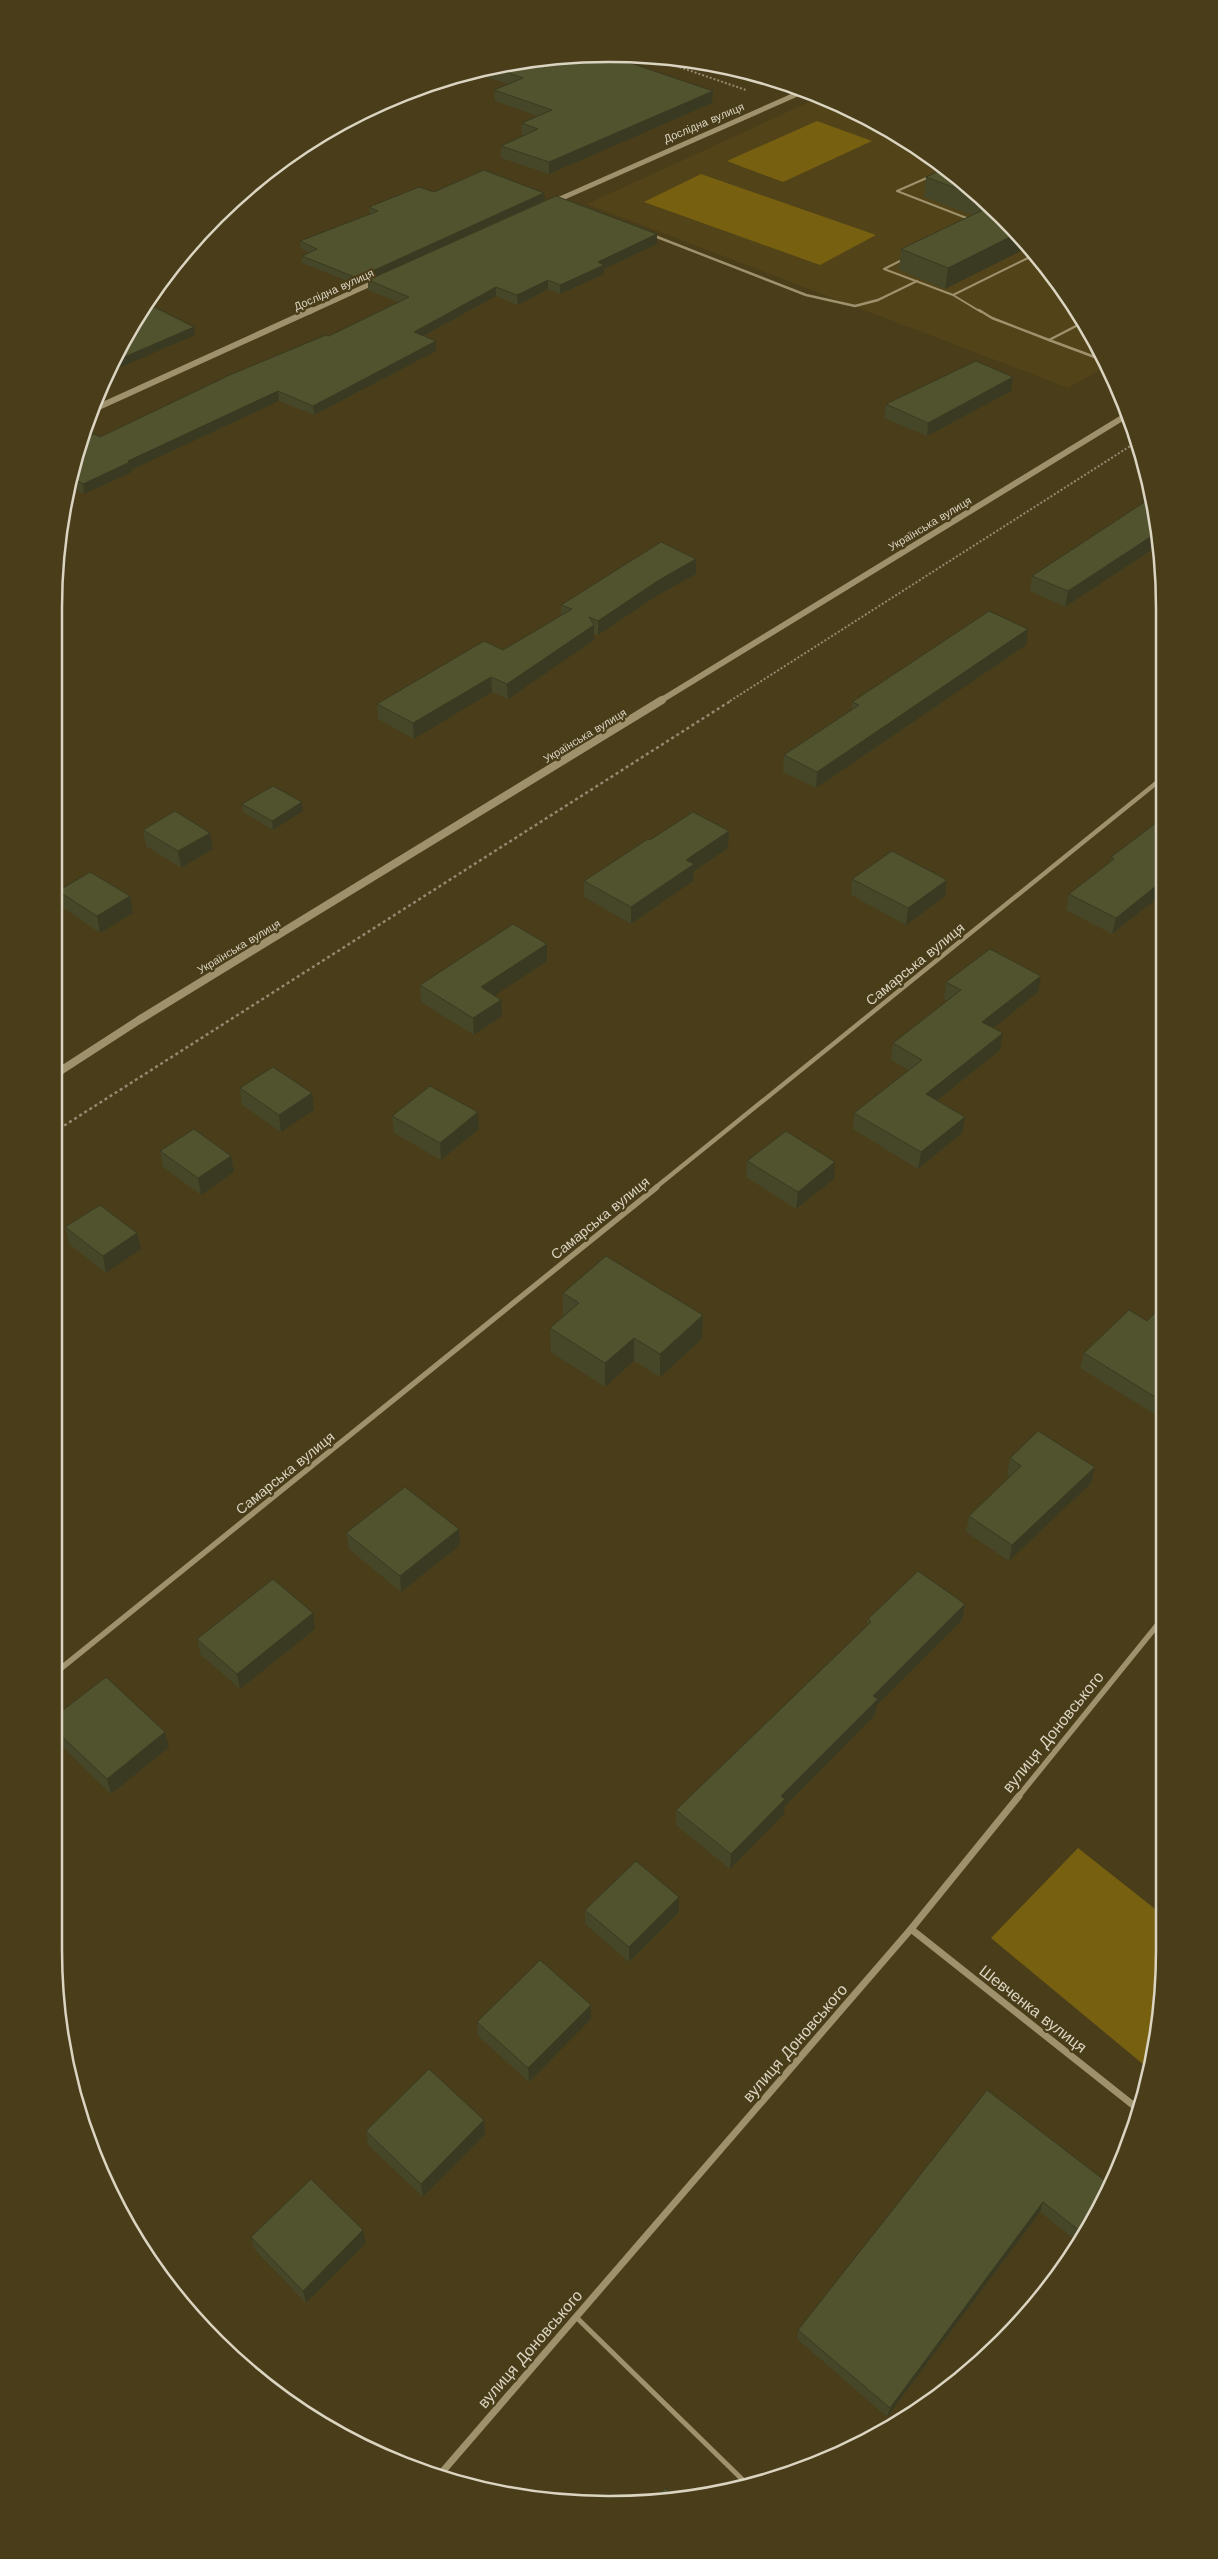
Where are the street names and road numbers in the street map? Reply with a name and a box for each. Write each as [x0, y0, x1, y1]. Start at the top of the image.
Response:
street label: Дослідна вулиця [662, 100, 746, 146]
street label: Дослідна вулиця [292, 267, 376, 313]
street label: Українська вулиця [886, 494, 974, 554]
street label: Українська вулиця [541, 706, 629, 766]
street label: Українська вулиця [195, 917, 283, 977]
street label: Самарська вулиця [863, 919, 967, 1009]
street label: Самарська вулиця [548, 1173, 652, 1263]
street label: Самарська вулиця [233, 1428, 337, 1518]
street label: вулиця Доновського [998, 1668, 1108, 1796]
street label: Шевченка вулиця [976, 1961, 1090, 2057]
street label: вулиця Доновського [739, 1980, 851, 2106]
street label: вулиця Доновського [474, 2286, 586, 2412]

